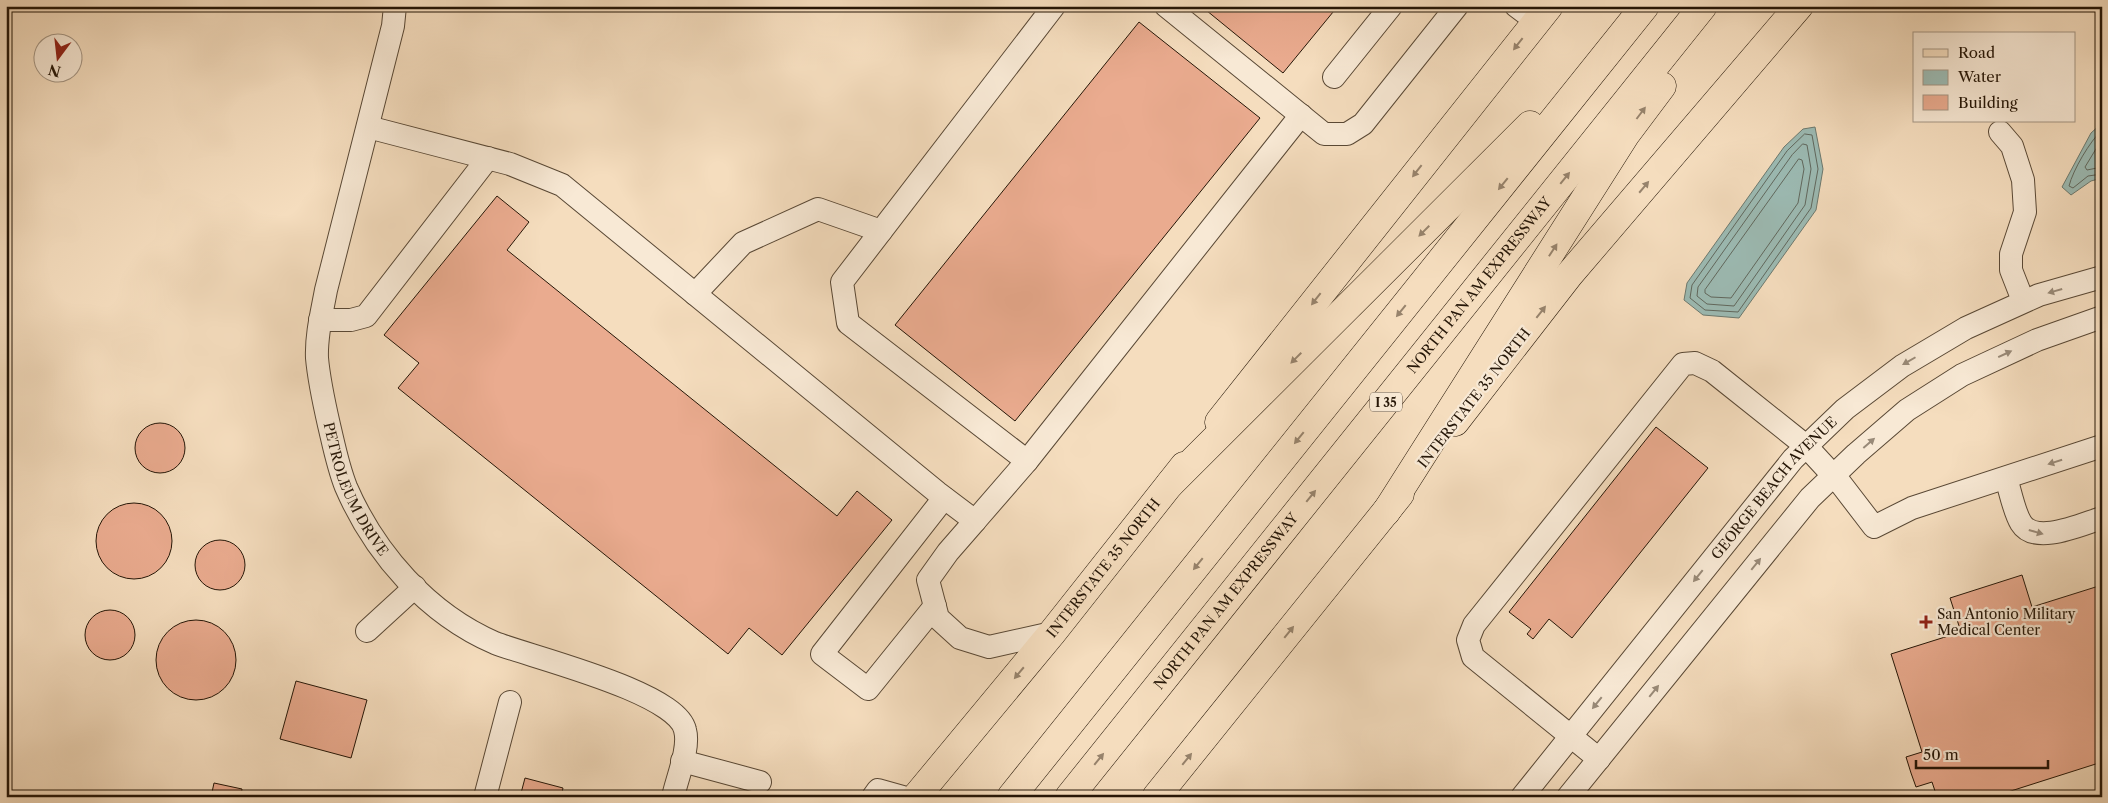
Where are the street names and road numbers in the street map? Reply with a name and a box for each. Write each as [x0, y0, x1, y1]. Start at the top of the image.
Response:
street label: NORTH PAN AM EXPRESSWAY [1403, 192, 1556, 377]
street label: INTERSTATE 35 NORTH [1414, 324, 1534, 472]
road number: I 35 [1370, 392, 1402, 412]
street label: GEORGE BEACH AVENUE [1707, 413, 1841, 563]
street label: PETROLEUM DRIVE [320, 420, 392, 559]
street label: INTERSTATE 35 NORTH [1043, 495, 1164, 641]
street label: NORTH PAN AM EXPRESSWAY [1150, 508, 1303, 693]

